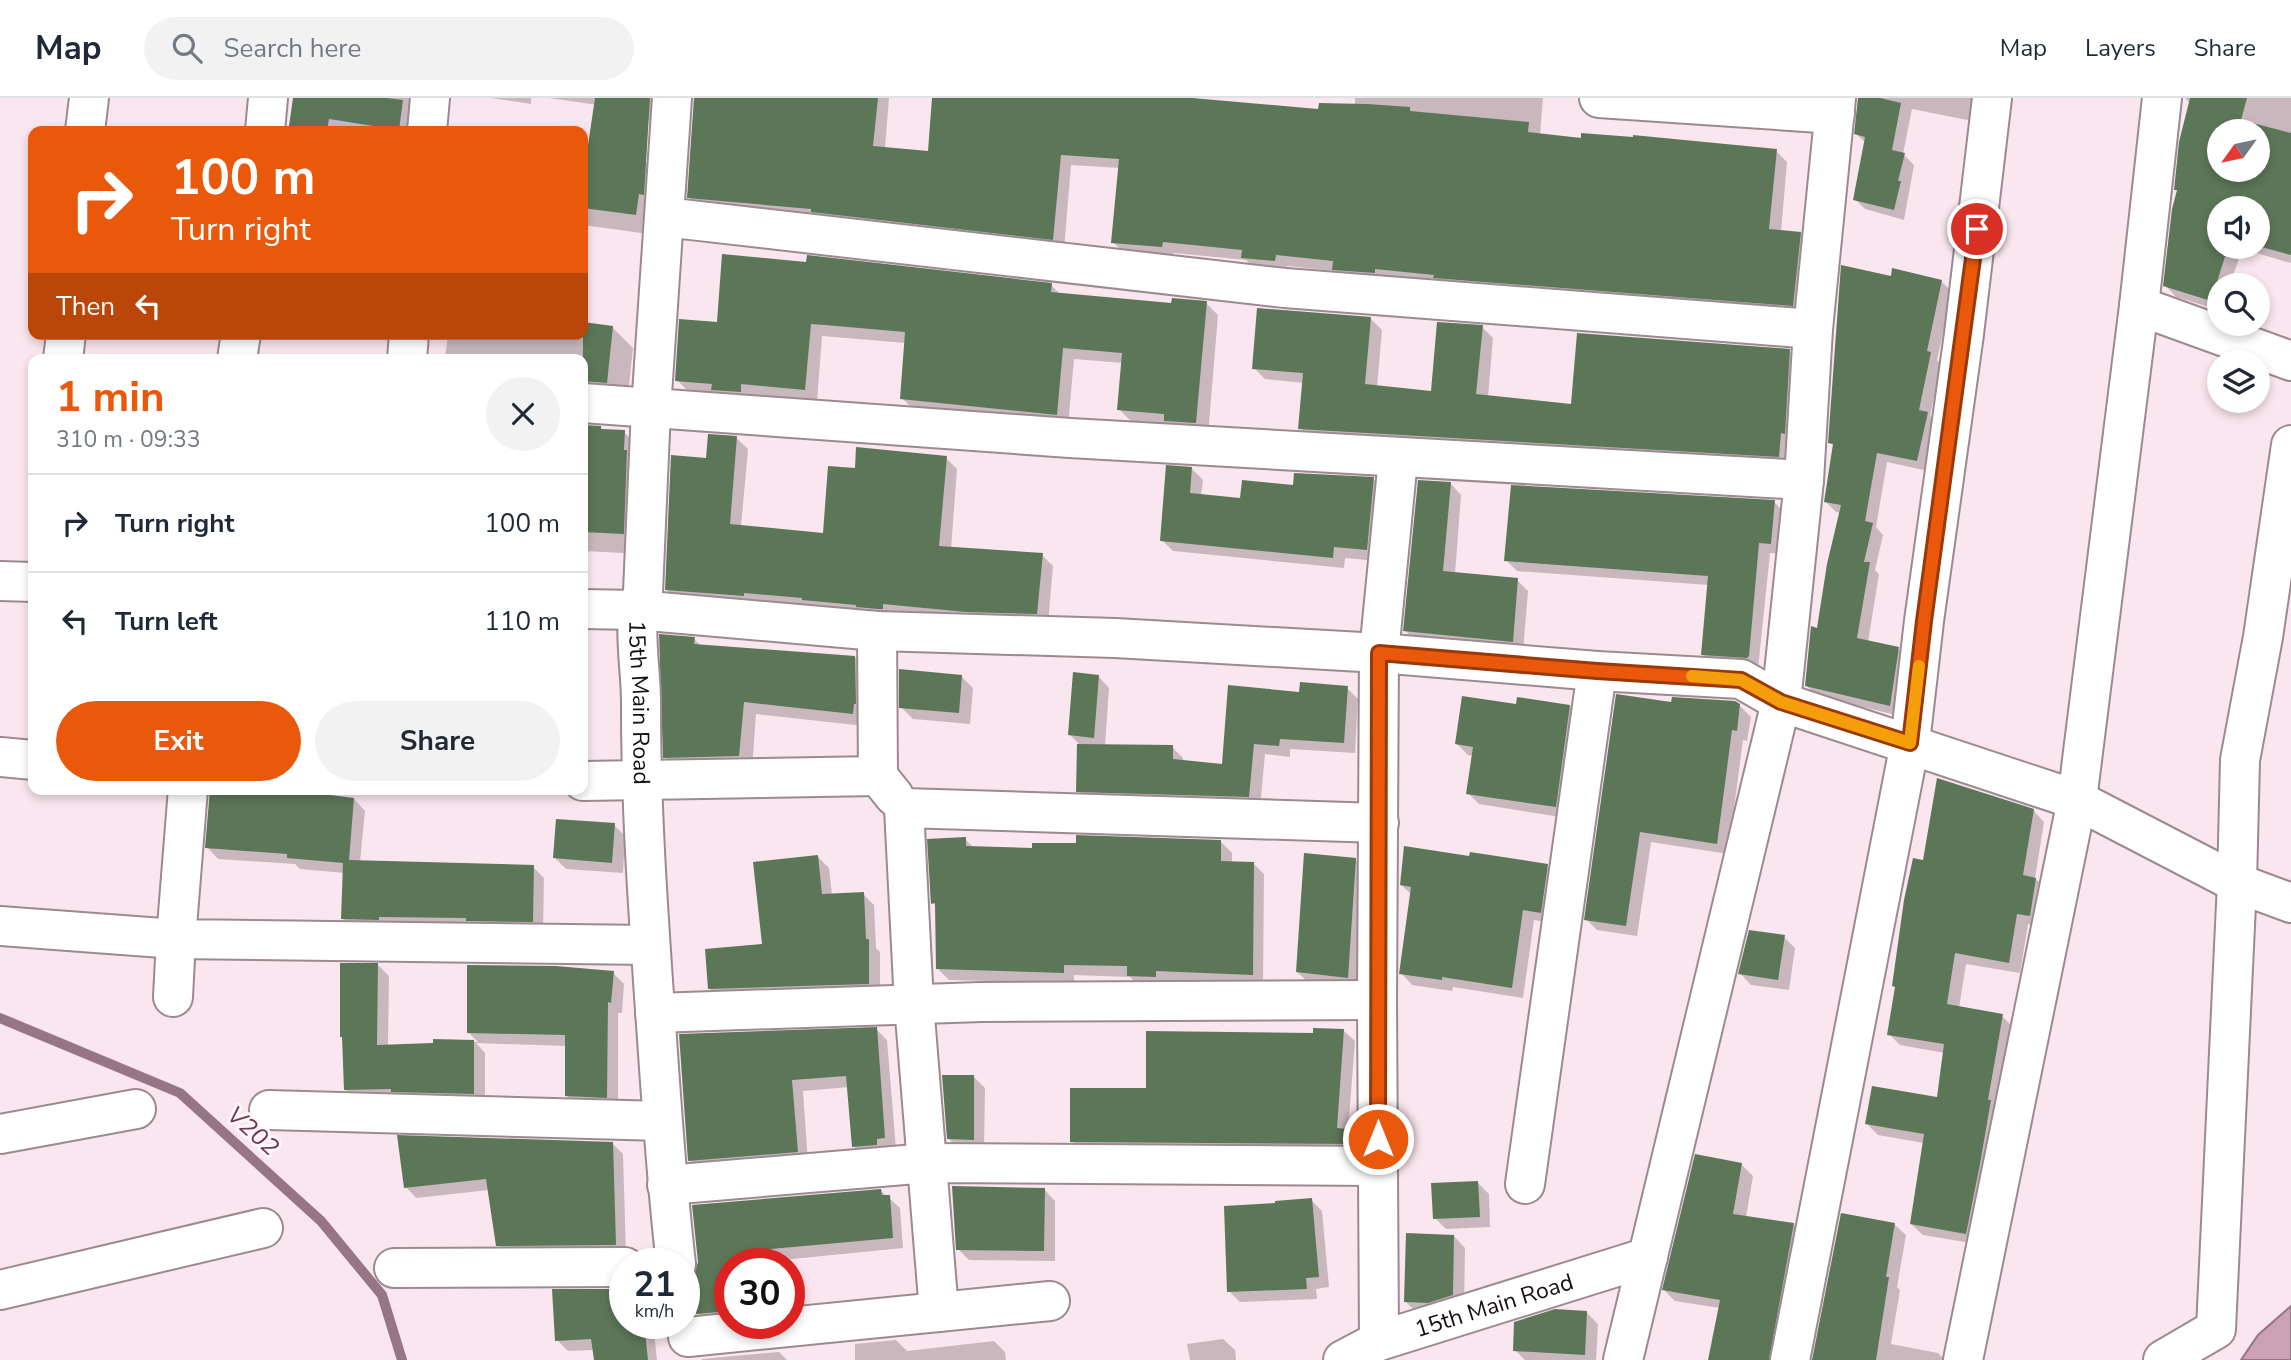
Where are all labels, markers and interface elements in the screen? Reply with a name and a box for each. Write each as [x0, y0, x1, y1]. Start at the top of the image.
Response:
search box [144, 17, 634, 80]
text: Map [35, 26, 102, 71]
icon: search [168, 29, 206, 67]
text: Search here [224, 31, 361, 66]
text: Map [2000, 32, 2047, 64]
text: Layers [2085, 32, 2156, 64]
text: Share [2194, 32, 2256, 64]
north arrow [2207, 119, 2270, 182]
map controls [2207, 119, 2270, 413]
text: 100 m [171, 144, 315, 211]
icon: right [56, 154, 147, 245]
button: sound [2207, 196, 2270, 259]
pin [1947, 199, 2007, 259]
text: Turn right [171, 208, 311, 251]
icon: arrive [1958, 210, 1996, 248]
button: search [2207, 273, 2270, 336]
icon: left [129, 287, 167, 325]
text: Then [56, 289, 115, 324]
button: layers [2207, 350, 2270, 413]
text: 1 min [56, 369, 165, 426]
button: close [486, 377, 560, 451]
text: 310 m · 09:33 [56, 424, 201, 455]
icon: right [56, 504, 94, 542]
text: Turn right [115, 506, 234, 541]
text: 100 m [484, 506, 560, 541]
icon: left [56, 602, 94, 640]
text: Turn left [115, 604, 218, 639]
text: 110 m [484, 604, 560, 639]
street label: 15th Main Road [622, 620, 658, 785]
button: Exit [56, 701, 301, 781]
button: Share [315, 701, 560, 781]
water label: V202 [220, 1099, 286, 1163]
position arrow [1341, 1102, 1415, 1176]
speed limit sign: 30 [714, 1248, 805, 1339]
text: 21 [633, 1261, 676, 1308]
street label: 15th Main Road [1411, 1266, 1577, 1344]
text: km/h [635, 1299, 674, 1323]

